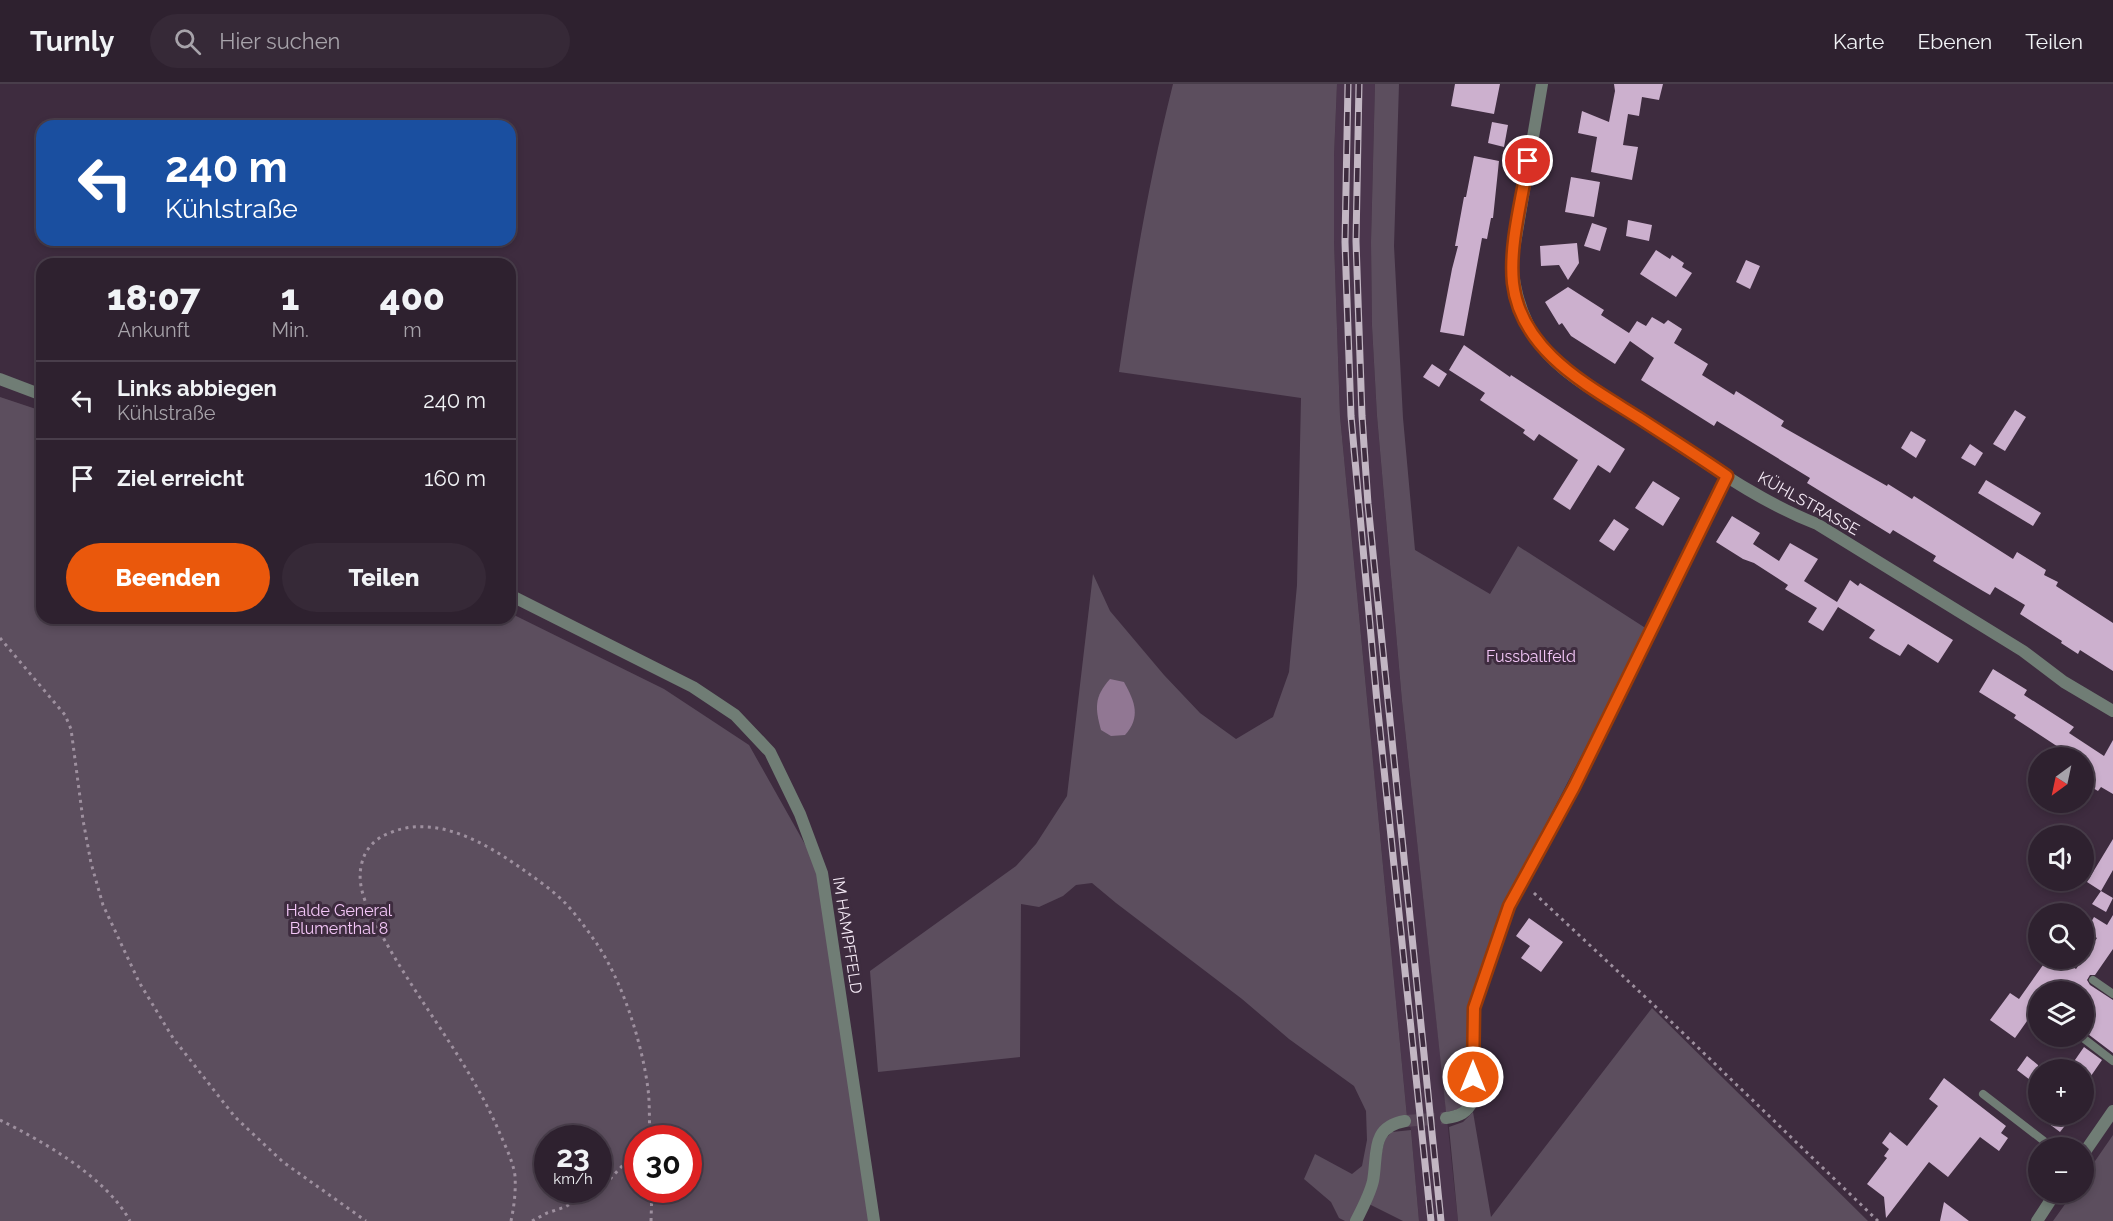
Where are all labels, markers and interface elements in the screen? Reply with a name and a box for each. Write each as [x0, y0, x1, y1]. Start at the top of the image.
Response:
search box [150, 14, 570, 68]
text: Turnly [30, 25, 114, 58]
icon: search [171, 25, 204, 58]
text: Hier suchen [219, 28, 340, 54]
text: Karte [1833, 29, 1884, 54]
text: Ebenen [1917, 29, 1992, 54]
text: Teilen [2025, 29, 2083, 54]
pin [1502, 135, 1553, 186]
text: 240 m [165, 143, 288, 192]
icon: left [66, 144, 144, 222]
icon: arrive [1511, 144, 1544, 177]
text: Kühlstraße [165, 193, 298, 224]
text: 18:07 [107, 276, 200, 318]
text: 1 [281, 276, 299, 318]
text: 400 [380, 276, 445, 318]
text: Ankunft [117, 318, 190, 342]
text: Min. [271, 318, 309, 342]
text: m [403, 318, 422, 342]
text: Links abbiegen [117, 375, 277, 401]
icon: left [66, 384, 99, 417]
text: 240 m [423, 387, 486, 413]
text: Kühlstraße [117, 401, 216, 425]
icon: arrive [66, 462, 99, 495]
text: Ziel erreicht [117, 465, 244, 491]
text: 160 m [424, 465, 486, 491]
street label: KÜHLSTRASSE [1755, 467, 1864, 539]
button: Beenden [66, 543, 270, 612]
button: Teilen [282, 543, 486, 612]
park label: Fussballfeld [1486, 647, 1576, 666]
north arrow [2028, 747, 2094, 813]
map controls [2028, 747, 2094, 1203]
button: sound [2028, 825, 2094, 891]
street label: IM HAMPFFELD [829, 875, 866, 995]
park label: Halde General Blumenthal 8 [286, 901, 393, 938]
button: search [2028, 903, 2094, 969]
button: layers [2028, 981, 2094, 1047]
position arrow [1441, 1045, 1505, 1109]
button: + [2028, 1059, 2094, 1125]
speed limit sign: 30 [624, 1125, 702, 1203]
button: − [2028, 1137, 2094, 1203]
text: 23 [556, 1139, 590, 1174]
text: km/h [553, 1170, 593, 1188]

